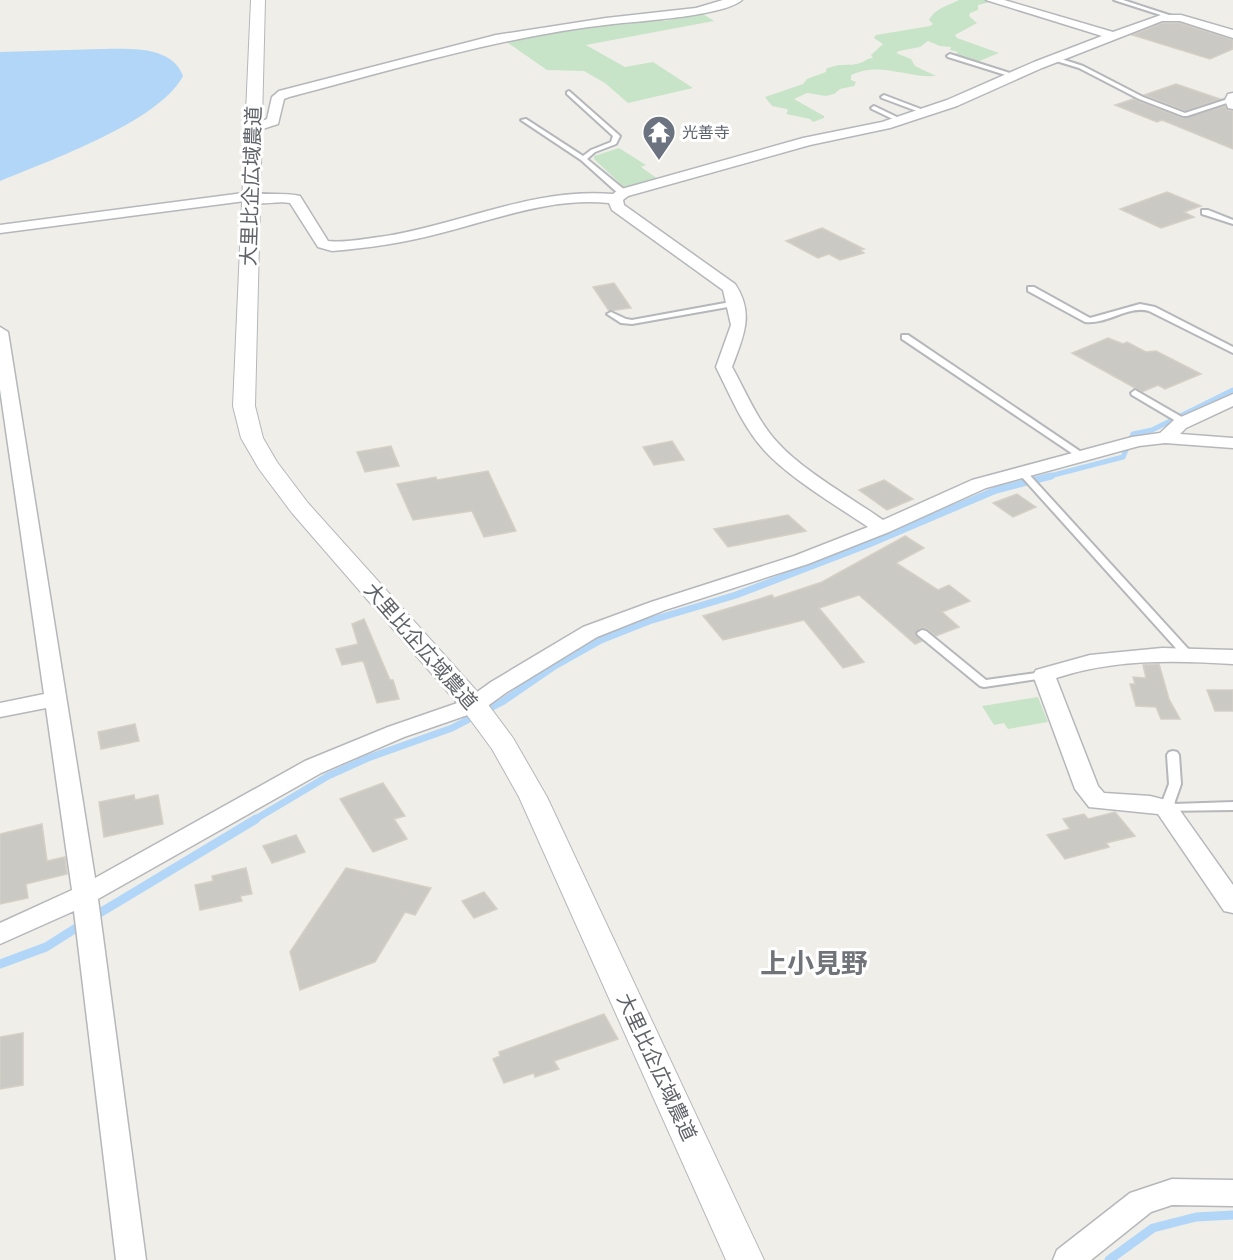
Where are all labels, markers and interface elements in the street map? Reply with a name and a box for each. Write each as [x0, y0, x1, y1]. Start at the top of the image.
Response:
street label: 大里比企広域農道 [236, 106, 266, 266]
temple icon: 光善寺 [641, 114, 677, 161]
place label: 光善寺 [682, 123, 730, 142]
street label: 大里比企広域農道 [359, 578, 483, 714]
district label: 上小見野 [760, 947, 868, 980]
street label: 大里比企広域農道 [612, 989, 702, 1145]

